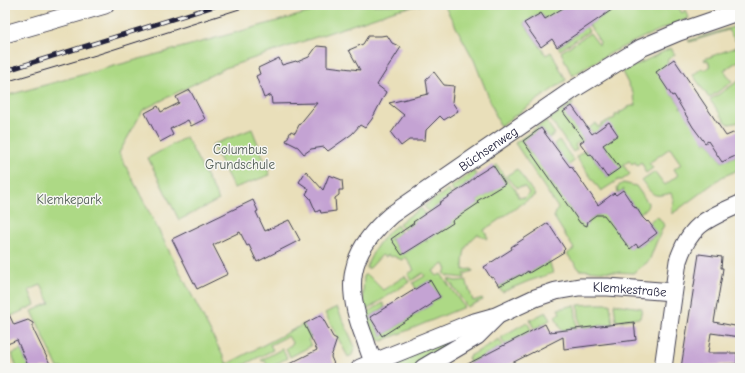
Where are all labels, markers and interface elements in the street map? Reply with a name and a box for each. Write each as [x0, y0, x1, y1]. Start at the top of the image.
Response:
street label: Büchsenweg [456, 123, 520, 174]
park label: Columbus Grundschule [205, 142, 275, 172]
park label: Klemkepark [37, 192, 102, 207]
street label: Klemkestraße [593, 280, 668, 299]

